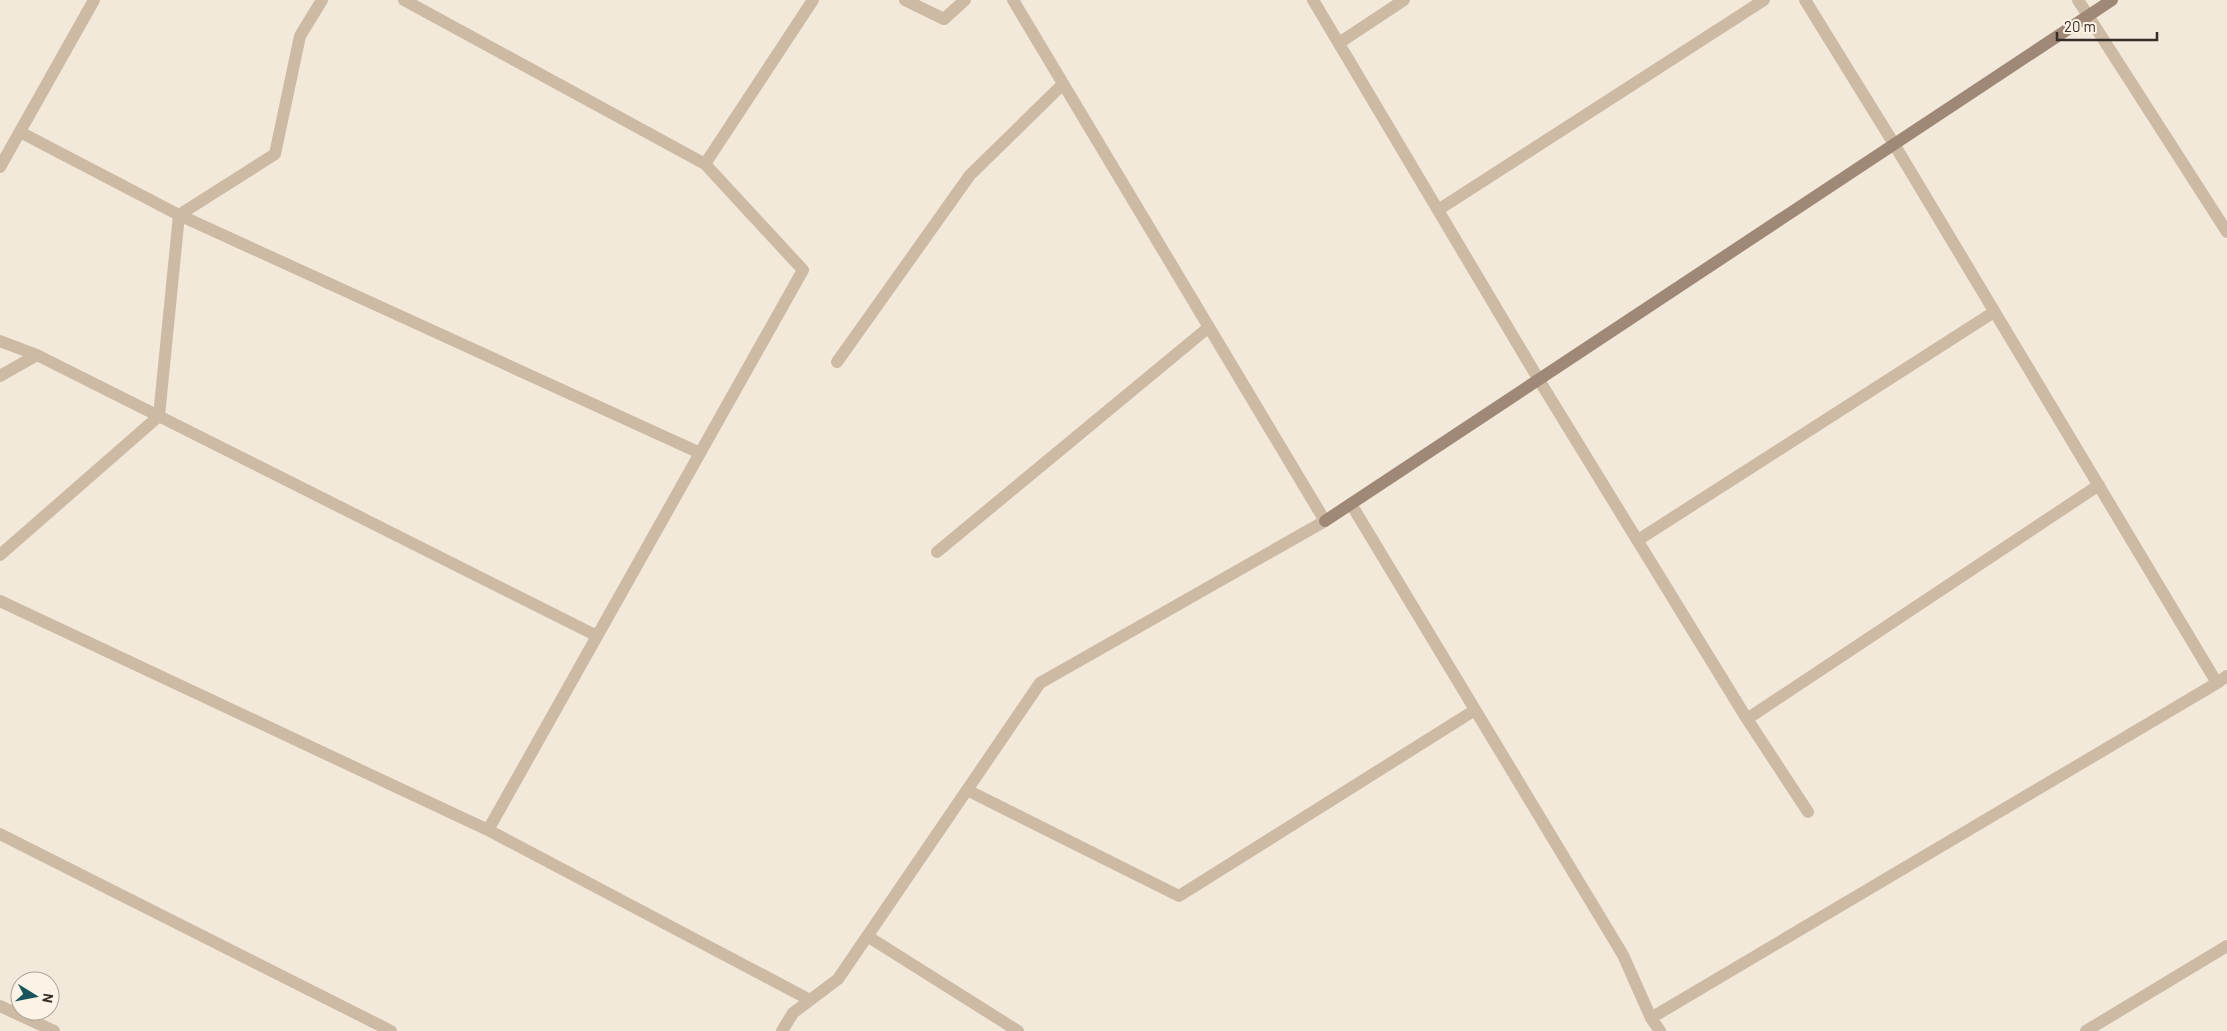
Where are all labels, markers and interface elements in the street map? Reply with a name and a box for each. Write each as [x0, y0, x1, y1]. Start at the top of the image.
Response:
scale bar [2057, 10, 2157, 42]
text: 20 m [2064, 17, 2096, 35]
north arrow [10, 971, 60, 1021]
text: N [39, 992, 57, 1004]

